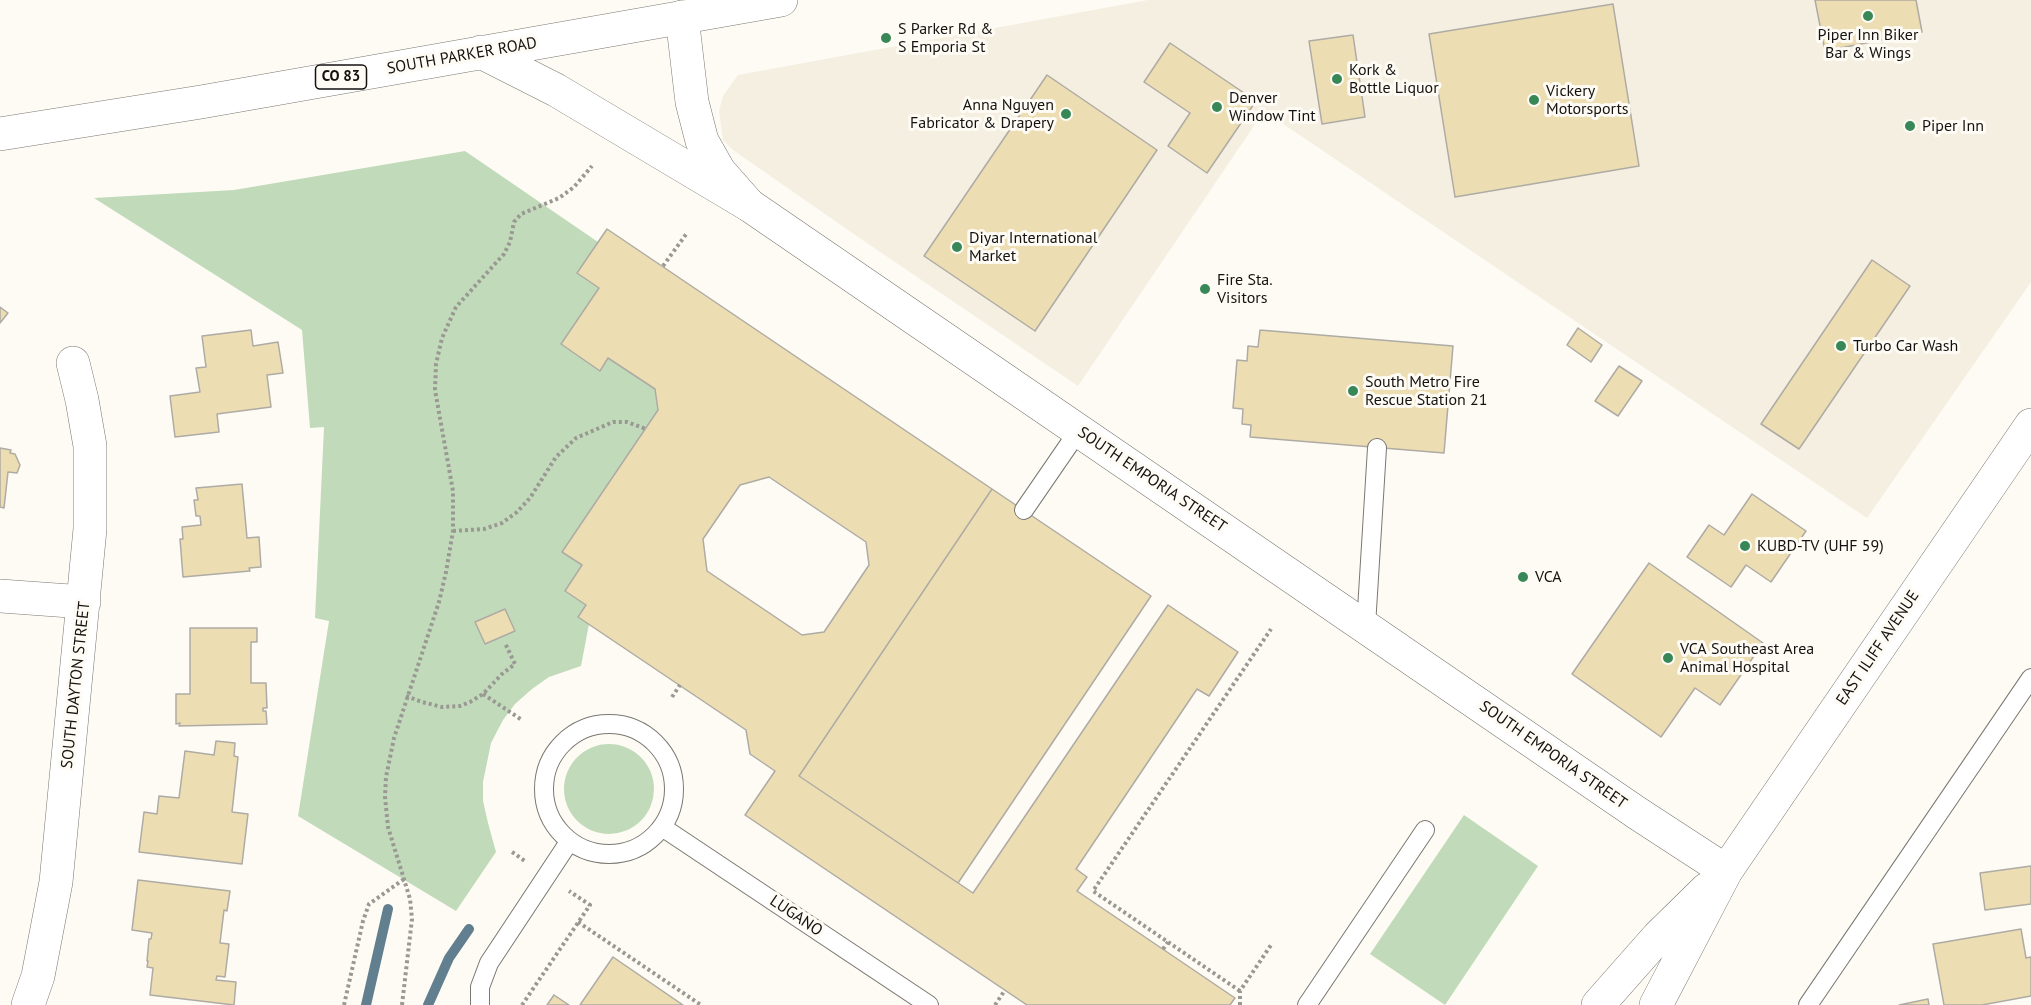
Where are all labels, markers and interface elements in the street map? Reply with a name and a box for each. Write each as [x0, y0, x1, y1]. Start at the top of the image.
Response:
marker: Piper Inn Biker Bar & Wings [1861, 9, 1875, 23]
place label: S Parker Rd & S Emporia St [898, 19, 993, 57]
place label: Piper Inn Biker Bar & Wings [1818, 25, 1918, 63]
marker: S Parker Rd & S Emporia St [879, 31, 893, 45]
street label: SOUTH PARKER ROAD [386, 33, 538, 79]
place label: Kork & Bottle Liquor [1349, 60, 1439, 98]
road number: CO 83 [316, 65, 366, 89]
marker: Kork & Bottle Liquor [1330, 72, 1344, 86]
place label: Vickery Motorsports [1546, 81, 1629, 119]
place label: Denver Window Tint [1229, 88, 1316, 126]
marker: Vickery Motorsports [1527, 93, 1541, 107]
place label: Anna Nguyen Fabricator & Drapery [910, 95, 1054, 133]
marker: Denver Window Tint [1210, 100, 1224, 114]
marker: Anna Nguyen Fabricator & Drapery [1059, 107, 1073, 121]
place label: Piper Inn [1922, 116, 1984, 136]
marker: Piper Inn [1903, 119, 1917, 133]
place label: Diyar International Market [969, 228, 1097, 266]
marker: Diyar International Market [950, 240, 964, 254]
place label: Fire Sta. Visitors [1217, 270, 1273, 308]
marker: Fire Sta. Visitors [1198, 282, 1212, 296]
place label: Turbo Car Wash [1853, 336, 1958, 356]
marker: Turbo Car Wash [1834, 339, 1848, 353]
place label: South Metro Fire Rescue Station 21 [1365, 372, 1487, 410]
marker: South Metro Fire Rescue Station 21 [1346, 384, 1360, 398]
street label: SOUTH EMPORIA STREET [1074, 423, 1230, 537]
place label: KUBD-TV (UHF 59) [1757, 536, 1884, 556]
marker: KUBD-TV (UHF 59) [1738, 539, 1752, 553]
place label: VCA [1535, 567, 1562, 587]
marker: VCA [1516, 570, 1530, 584]
street label: EAST ILIFF AVENUE [1833, 587, 1923, 709]
street label: SOUTH DAYTON STREET [58, 601, 94, 769]
place label: VCA Southeast Area Animal Hospital [1680, 639, 1814, 677]
marker: VCA Southeast Area Animal Hospital [1661, 651, 1675, 665]
street label: SOUTH EMPORIA STREET [1476, 697, 1630, 813]
street label: LUGANO [766, 891, 826, 941]

